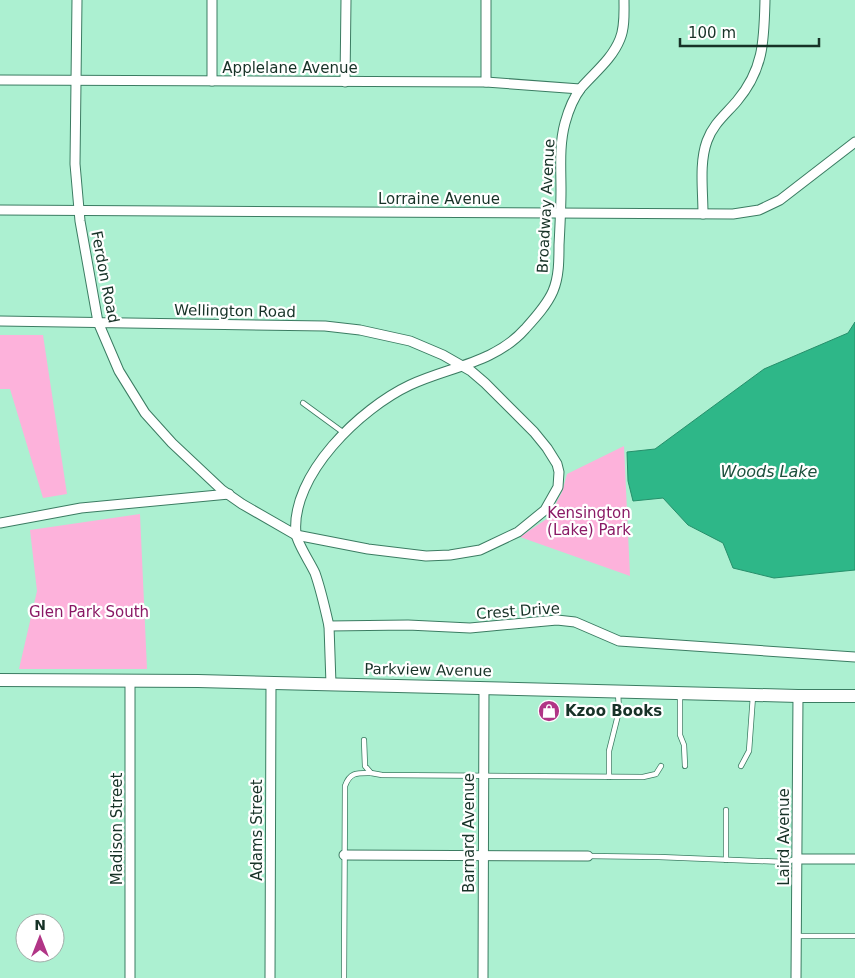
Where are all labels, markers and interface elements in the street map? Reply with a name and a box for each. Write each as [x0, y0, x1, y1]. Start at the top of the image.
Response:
scale bar [680, 15, 819, 47]
text: 100 m [688, 24, 736, 42]
street label: Applelane Avenue [222, 59, 358, 77]
street label: Broadway Avenue [533, 138, 559, 274]
street label: Lorraine Avenue [378, 190, 500, 208]
street label: Ferdon Road [87, 229, 123, 325]
street label: Wellington Road [174, 301, 296, 321]
water label: Woods Lake [721, 462, 818, 481]
park label: Kensington (Lake) Park [547, 504, 631, 539]
street label: Crest Drive [475, 599, 561, 623]
park label: Glen Park South [29, 603, 149, 621]
street label: Parkview Avenue [364, 660, 492, 680]
shop icon: Kzoo Books [537, 699, 561, 723]
place label: Kzoo Books [565, 702, 662, 720]
street label: Madison Street [108, 773, 126, 885]
street label: Barnard Avenue [460, 773, 478, 893]
street label: Adams Street [248, 779, 266, 881]
street label: Laird Avenue [775, 788, 793, 886]
north arrow [15, 913, 65, 963]
text: N [34, 917, 46, 933]

